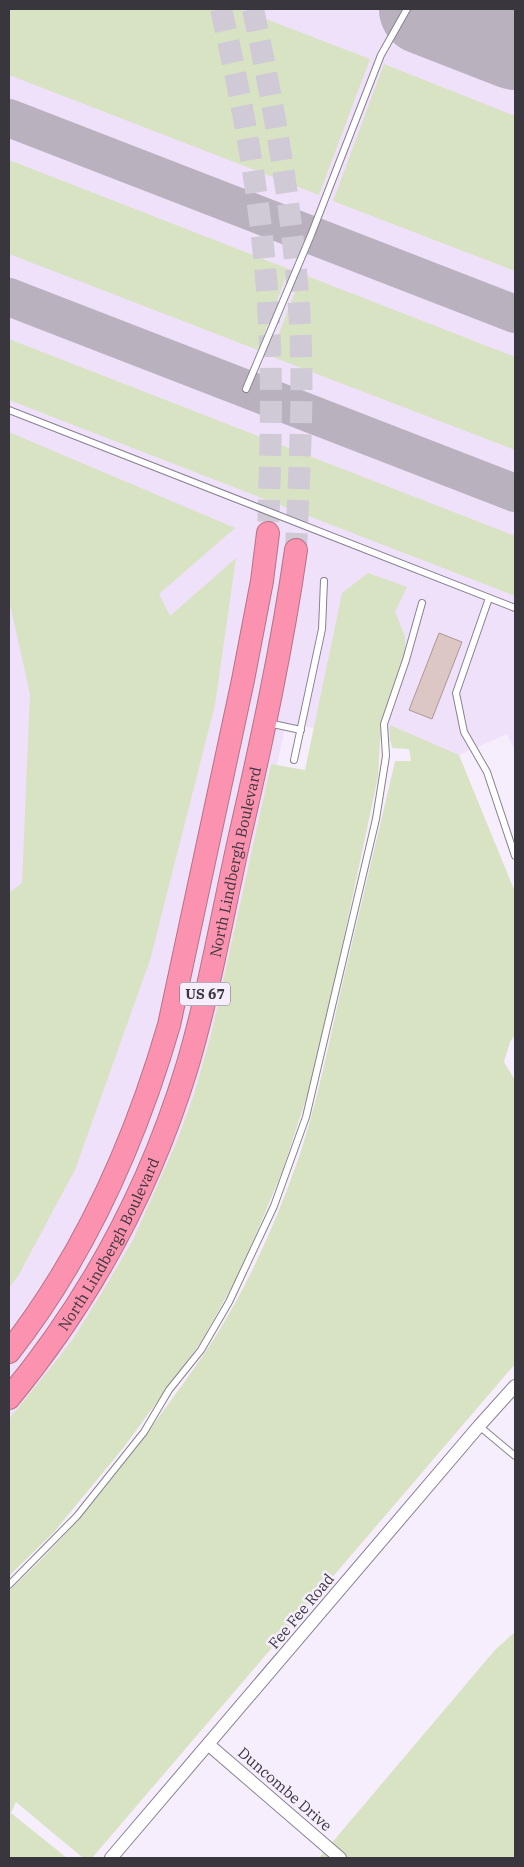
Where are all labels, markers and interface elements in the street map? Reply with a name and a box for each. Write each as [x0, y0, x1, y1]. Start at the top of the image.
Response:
street label: North Lindbergh Boulevard [205, 765, 265, 959]
road number: US 67 [180, 982, 230, 1006]
street label: North Lindbergh Boulevard [53, 1154, 163, 1334]
street label: Fee Fee Road [264, 1569, 338, 1653]
street label: Duncombe Drive [234, 1743, 336, 1835]

